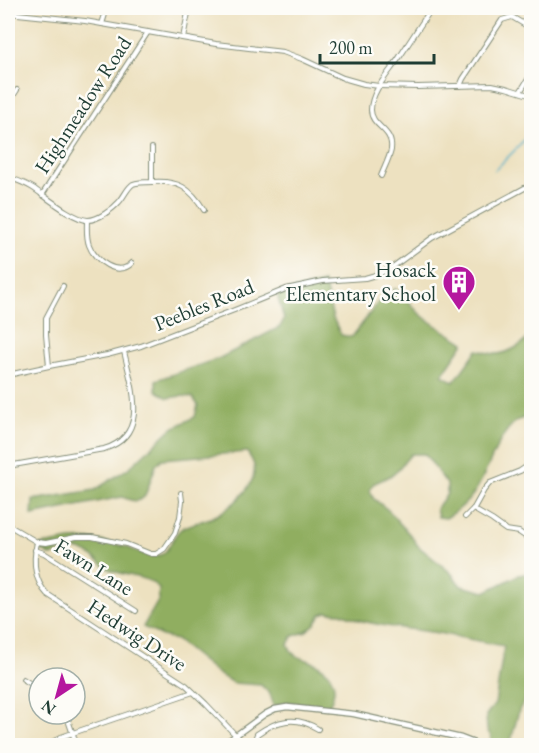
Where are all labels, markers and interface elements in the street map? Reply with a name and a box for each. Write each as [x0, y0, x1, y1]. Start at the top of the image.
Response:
scale bar [320, 27, 434, 65]
street label: Highmeadow Road [28, 31, 137, 178]
text: 200 m [329, 36, 373, 59]
place label: Hosack Elementary School [285, 256, 437, 307]
building icon: Hosack Elementary School [441, 264, 477, 311]
street label: Peebles Road [150, 272, 258, 337]
street label: Fawn Lane [50, 532, 139, 601]
street label: Hedwig Drive [82, 592, 192, 677]
north arrow [27, 666, 87, 726]
text: N [37, 695, 60, 720]

